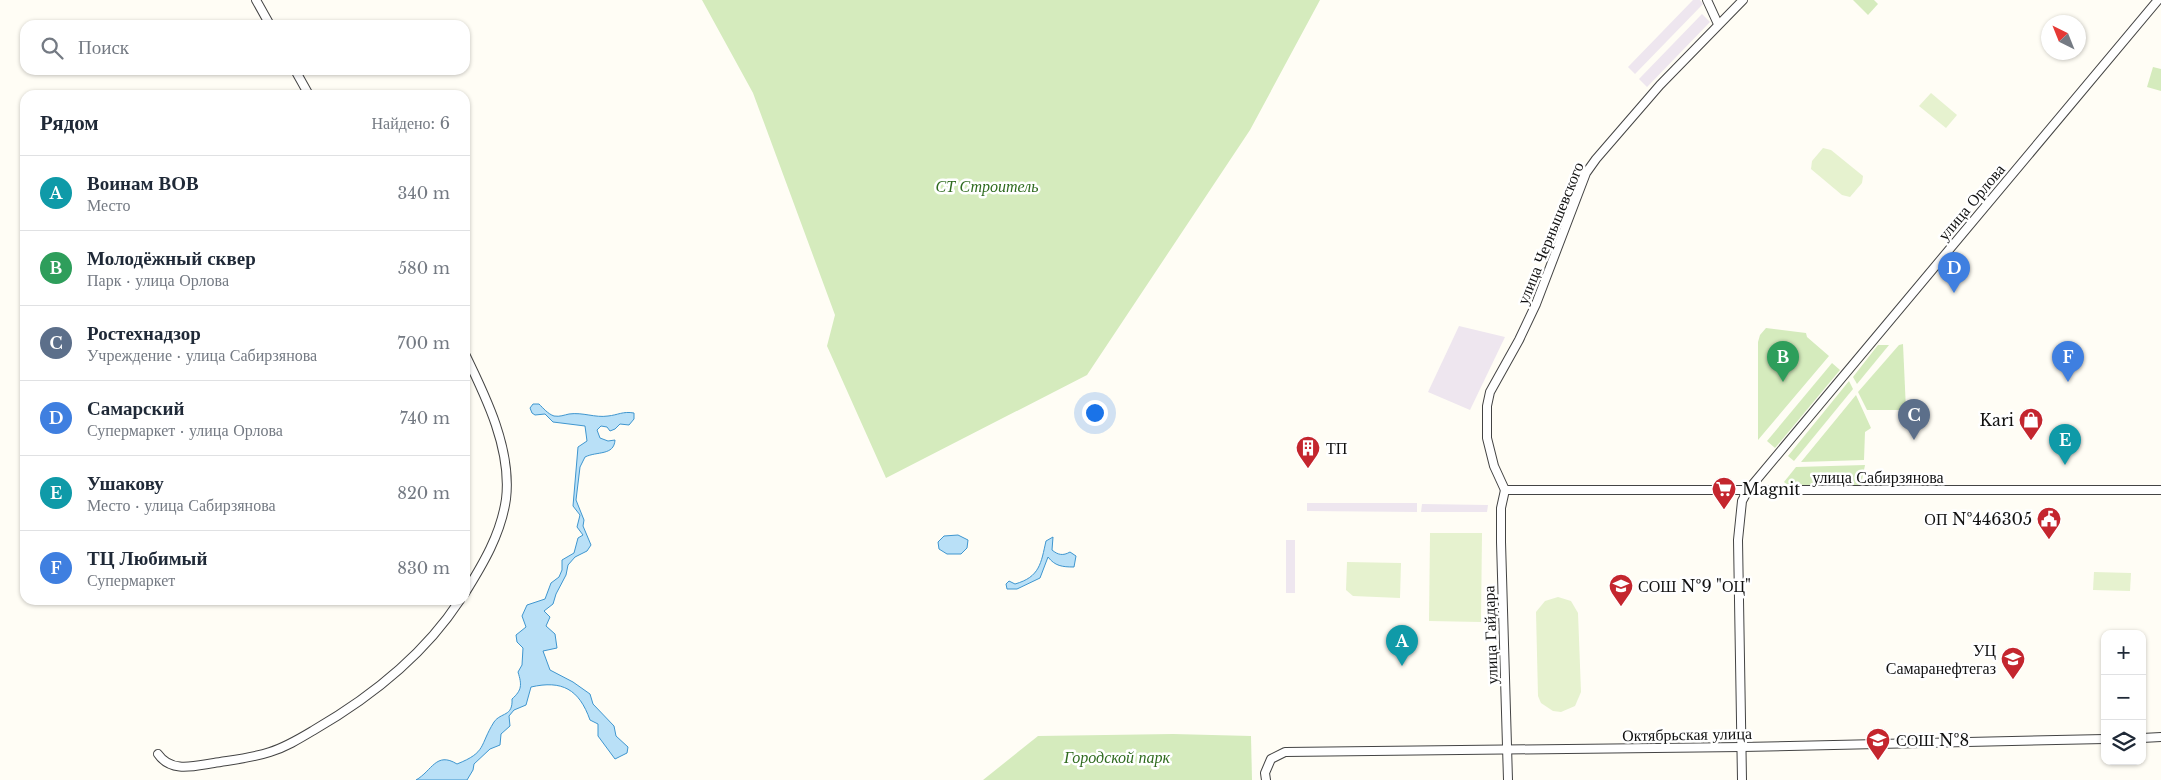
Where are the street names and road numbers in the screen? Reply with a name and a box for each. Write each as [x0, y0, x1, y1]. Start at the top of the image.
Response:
street label: улица Чернышевского [1512, 159, 1588, 307]
street label: улица Орлова [1933, 160, 2009, 244]
street label: улица Сабирзянова [1812, 467, 1944, 487]
street label: улица Гайдара [1478, 585, 1502, 685]
street label: Октябрьская улица [1622, 723, 1752, 745]

